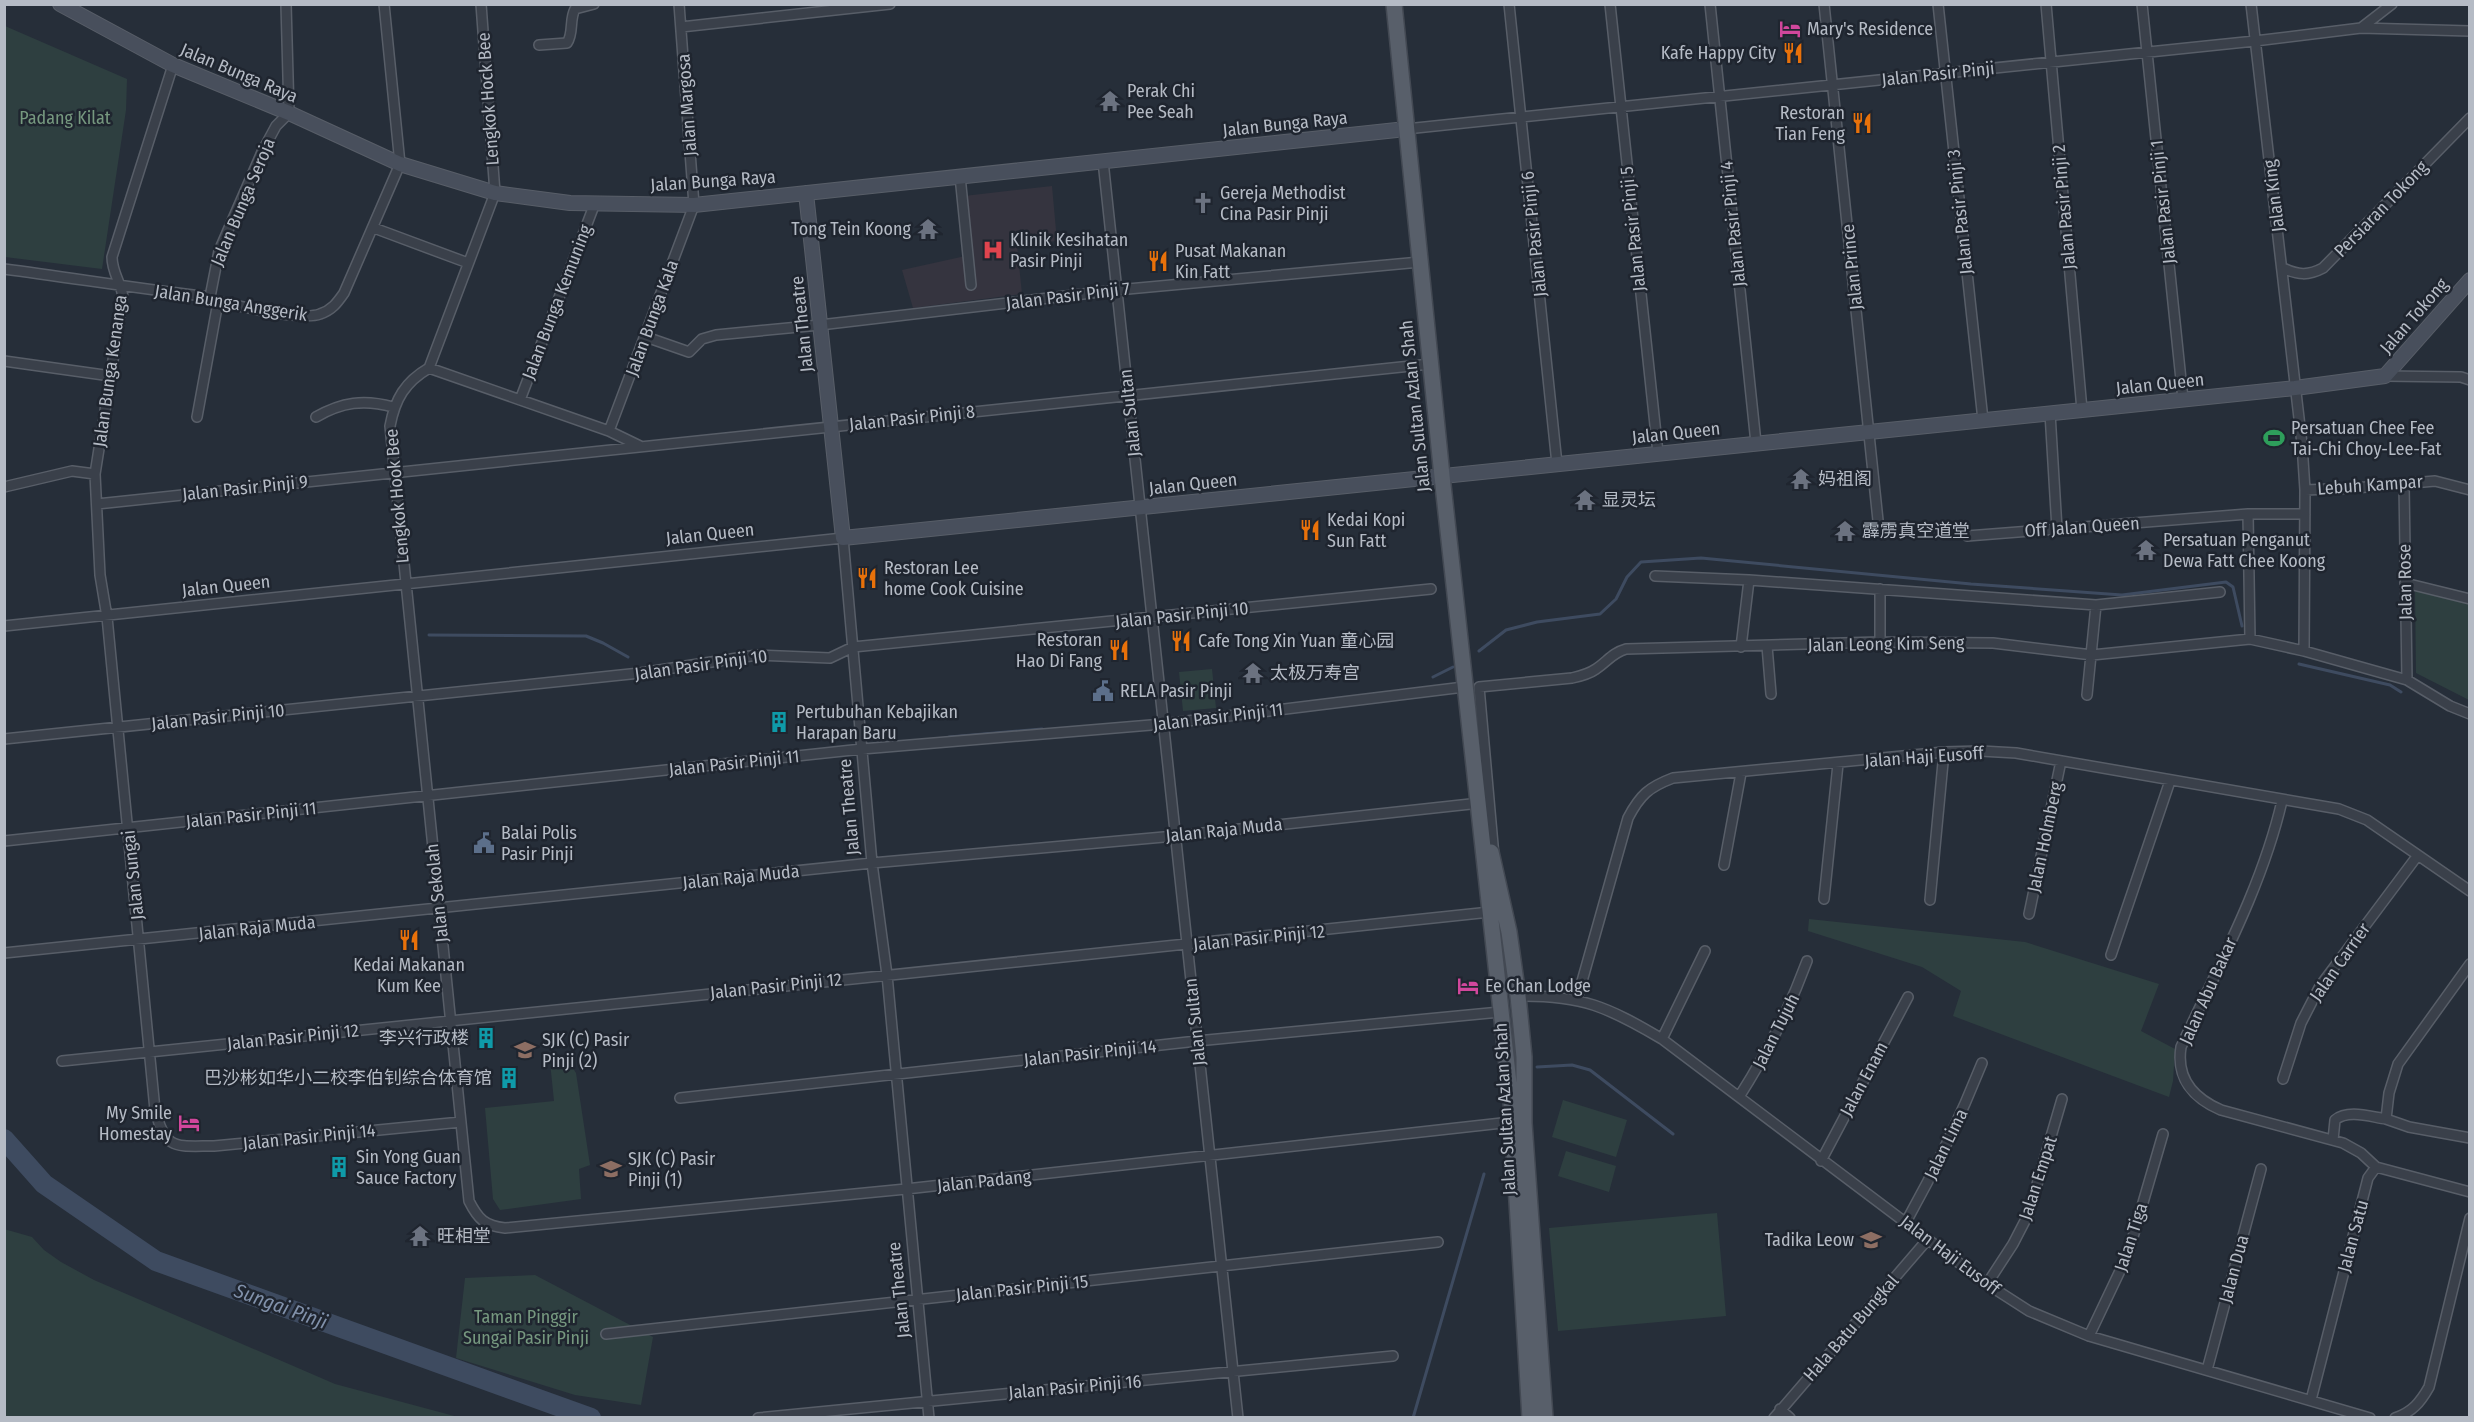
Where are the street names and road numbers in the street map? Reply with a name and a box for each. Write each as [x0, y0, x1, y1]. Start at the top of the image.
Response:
street label: Lengkok Hock Bee [472, 32, 504, 166]
street label: Jalan Bunga Raya [177, 38, 301, 108]
street label: Jalan Margosa [672, 53, 702, 157]
street label: Jalan Pasir Pinji [1881, 57, 1995, 91]
street label: Jalan Bunga Raya [1221, 106, 1349, 141]
street label: Jalan Bunga Seroja [206, 134, 280, 269]
street label: Jalan Pasir Pinji 1 [2146, 139, 2180, 265]
street label: Jalan Pasir Pinji 2 [2048, 144, 2080, 270]
street label: Jalan Pasir Pinji 3 [1943, 148, 1977, 276]
street label: Persiaran Tokong [2329, 156, 2433, 262]
street label: Jalan King [2259, 158, 2289, 233]
street label: Jalan Pasir Pinji 4 [1715, 160, 1751, 288]
street label: Jalan Pasir Pinji 5 [1615, 165, 1651, 293]
street label: Jalan Bunga Raya [650, 166, 777, 196]
street label: Jalan Pasir Pinji 6 [1516, 170, 1552, 298]
street label: Jalan Bunga Kemuning [517, 221, 597, 383]
street label: Jalan Prince [1837, 223, 1867, 311]
street label: Jalan Bunga Kala [621, 257, 683, 379]
street label: Jalan Tokong [2375, 273, 2453, 358]
street label: Jalan Theatre [786, 275, 818, 373]
street label: Jalan Pasir Pinji 7 [1005, 277, 1131, 315]
street label: Jalan Bunga Anggerik [153, 280, 310, 326]
street label: Jalan Bunga Kenanga [88, 293, 132, 449]
street label: Jalan Sultan Azlan Shah [1395, 319, 1435, 493]
street label: Jalan Sultan [1114, 368, 1146, 458]
street label: Jalan Queen [2115, 368, 2205, 400]
street label: Jalan Pasir Pinji 8 [848, 400, 976, 436]
street label: Jalan Queen [1631, 417, 1721, 449]
street label: Lengkok Hook Bee [380, 428, 414, 564]
street label: Jalan Queen [1148, 468, 1238, 500]
street label: Jalan Pasir Pinji 9 [181, 470, 309, 506]
street label: Lebuh Kampar [2316, 470, 2424, 500]
street label: Off Jalan Queen [2024, 512, 2140, 542]
street label: Jalan Queen [665, 518, 755, 550]
street label: Jalan Rose [2393, 544, 2417, 620]
street label: Jalan Queen [181, 570, 271, 602]
street label: Jalan Pasir Pinji 10 [1114, 597, 1250, 633]
street label: Jalan Leong Kim Seng [1807, 632, 1965, 656]
street label: Jalan Pasir Pinji 10 [633, 645, 769, 685]
street label: Jalan Pasir Pinji 11 [1152, 698, 1284, 736]
street label: Jalan Pasir Pinji 10 [150, 699, 286, 735]
street label: Jalan Haji Eusoff [1864, 742, 1986, 772]
street label: Jalan Pasir Pinji 11 [668, 745, 800, 781]
street label: Jalan Theatre [834, 758, 864, 856]
street label: Jalan Holmberg [2023, 779, 2068, 894]
street label: Jalan Pasir Pinji 11 [185, 797, 317, 833]
street label: Jalan Raja Muda [1165, 813, 1284, 847]
street label: Jalan Sungai [117, 829, 149, 921]
street label: Jalan Sekolah [421, 843, 453, 943]
street label: Jalan Raja Muda [682, 860, 801, 894]
street label: Jalan Raja Muda [198, 911, 317, 945]
street label: Jalan Carrier [2305, 918, 2375, 1006]
street label: Jalan Pasir Pinji 12 [1192, 920, 1326, 956]
street label: Jalan Abu Bakar [2174, 933, 2242, 1048]
street label: Jalan Pasir Pinji 12 [709, 968, 843, 1004]
street label: Jalan Sultan [1179, 977, 1211, 1067]
street label: Jalan Tujuh [1748, 990, 1804, 1072]
street label: Jalan Pasir Pinji 12 [226, 1019, 360, 1055]
street label: Jalan Sultan Azlan Shah [1489, 1022, 1521, 1196]
street label: Jalan Pasir Pinji 14 [1023, 1035, 1158, 1071]
street label: Jalan Enam [1835, 1038, 1893, 1120]
street label: Jalan Lima [1919, 1105, 1973, 1183]
street label: Jalan Pasir Pinji 14 [242, 1119, 377, 1155]
street label: Jalan Empat [2014, 1133, 2062, 1223]
street label: Jalan Padang [936, 1165, 1033, 1197]
street label: Jalan Satu [2333, 1198, 2373, 1274]
street label: Jalan Tiga [2110, 1200, 2152, 1274]
street label: Jalan Haji Eusoff [1896, 1210, 2005, 1301]
street label: Jalan Dua [2214, 1232, 2254, 1305]
street label: Jalan Theatre [883, 1241, 915, 1339]
street label: Jalan Pasir Pinji 15 [955, 1270, 1089, 1306]
street label: Hala Batu Bungkal [1799, 1270, 1903, 1386]
street label: Jalan Pasir Pinji 16 [1008, 1370, 1142, 1404]

